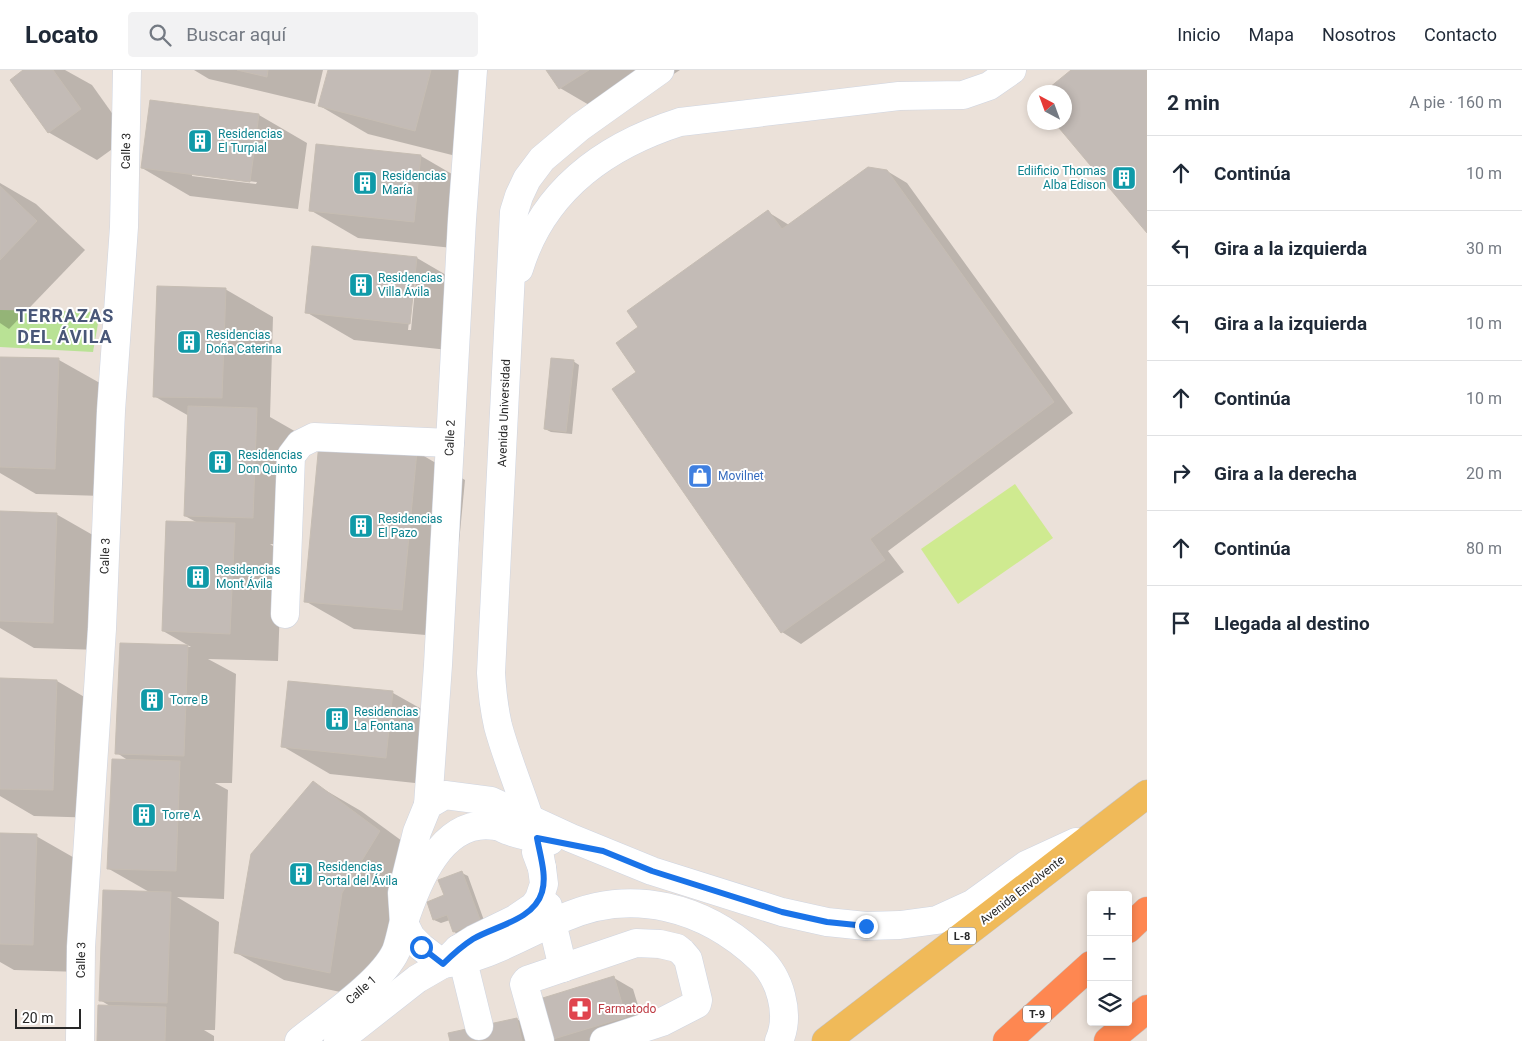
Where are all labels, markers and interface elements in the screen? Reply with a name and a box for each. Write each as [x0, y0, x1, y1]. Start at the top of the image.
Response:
search box [128, 12, 478, 57]
text: Locato [25, 21, 98, 49]
icon: search [146, 21, 174, 49]
text: Buscar aquí [186, 23, 286, 46]
text: Inicio [1177, 24, 1221, 45]
text: Mapa [1249, 24, 1294, 45]
text: Nosotros [1322, 24, 1396, 45]
text: Contacto [1424, 24, 1497, 45]
north arrow [1027, 85, 1072, 130]
text: 2 min [1167, 91, 1220, 115]
text: A pie · 160 m [1409, 93, 1502, 112]
place label: Residencias El Turpial [218, 127, 283, 155]
building icon: Residencias El Turpial [187, 128, 213, 154]
street label: Calle 3 [119, 133, 133, 169]
icon: ahead [1167, 159, 1195, 187]
text: Continúa [1214, 162, 1291, 185]
place label: Ediificio Thomas Alba Edison [1017, 164, 1106, 192]
text: 10 m [1466, 164, 1502, 183]
building icon: Ediificio Thomas Alba Edison [1111, 165, 1137, 191]
place label: Residencias María [382, 169, 447, 197]
building icon: Residencias María [352, 170, 378, 196]
icon: left [1167, 234, 1195, 262]
text: Gira a la izquierda [1214, 237, 1367, 260]
text: 30 m [1466, 239, 1502, 258]
place label: Residencias Villa Ávila [378, 271, 443, 299]
building icon: Residencias Villa Ávila [348, 272, 374, 298]
district label: TERRAZAS DEL ÁVILA [16, 305, 114, 347]
icon: left [1167, 309, 1195, 337]
text: Gira a la izquierda [1214, 312, 1367, 335]
text: 10 m [1466, 314, 1502, 333]
place label: Residencias Doña Caterina [206, 328, 282, 356]
building icon: Residencias Doña Caterina [176, 329, 202, 355]
street label: Avenida Universidad [495, 359, 513, 467]
icon: ahead [1167, 384, 1195, 412]
text: Continúa [1214, 387, 1291, 410]
text: 10 m [1466, 389, 1502, 408]
street label: Calle 2 [442, 419, 458, 456]
place label: Residencias Don Quinto [238, 448, 303, 476]
building icon: Residencias Don Quinto [207, 449, 233, 475]
icon: right [1167, 459, 1195, 487]
text: Gira a la derecha [1214, 462, 1357, 485]
shop icon: Movilnet [687, 463, 713, 489]
text: 20 m [1466, 464, 1502, 483]
place label: Movilnet [718, 469, 764, 483]
place label: Residencias El Pazo [378, 512, 443, 540]
building icon: Residencias El Pazo [348, 513, 374, 539]
icon: ahead [1167, 534, 1195, 562]
text: Continúa [1214, 537, 1291, 560]
street label: Calle 3 [97, 538, 113, 574]
text: 80 m [1466, 539, 1502, 558]
place label: Residencias Mont Ávila [216, 563, 281, 591]
building icon: Residencias Mont Ávila [185, 564, 211, 590]
icon: arrive [1167, 609, 1195, 637]
text: Llegada al destino [1214, 612, 1370, 635]
building icon: Torre B [139, 687, 165, 713]
place label: Torre B [170, 693, 208, 707]
place label: Residencias La Fontana [354, 705, 419, 733]
building icon: Residencias La Fontana [324, 706, 350, 732]
building icon: Torre A [131, 802, 157, 828]
place label: Torre A [162, 808, 201, 822]
street label: Avenida Envolvente [977, 853, 1067, 927]
place label: Residencias Portal del Ávila [318, 860, 398, 888]
building icon: Residencias Portal del Ávila [288, 861, 314, 887]
map controls [1087, 891, 1132, 1026]
button: + [1087, 891, 1132, 936]
route end [855, 915, 878, 938]
road number: L-8 [948, 928, 976, 944]
route start [410, 936, 433, 959]
button: − [1087, 936, 1132, 981]
street label: Calle 3 [74, 942, 88, 978]
street label: Calle 1 [343, 973, 379, 1007]
button: layers [1087, 981, 1132, 1026]
pharmacy icon: Farmatodo [567, 996, 593, 1022]
place label: Farmatodo [598, 1002, 656, 1016]
scale bar [15, 1006, 81, 1029]
road number: T-9 [1023, 1006, 1051, 1022]
text: 20 m [22, 1010, 54, 1026]

